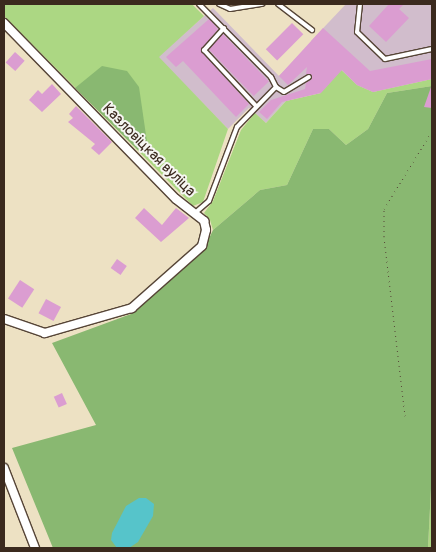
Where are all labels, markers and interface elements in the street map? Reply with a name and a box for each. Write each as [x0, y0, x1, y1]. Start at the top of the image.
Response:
street label: Казловіцкая вуліца [99, 100, 199, 200]

